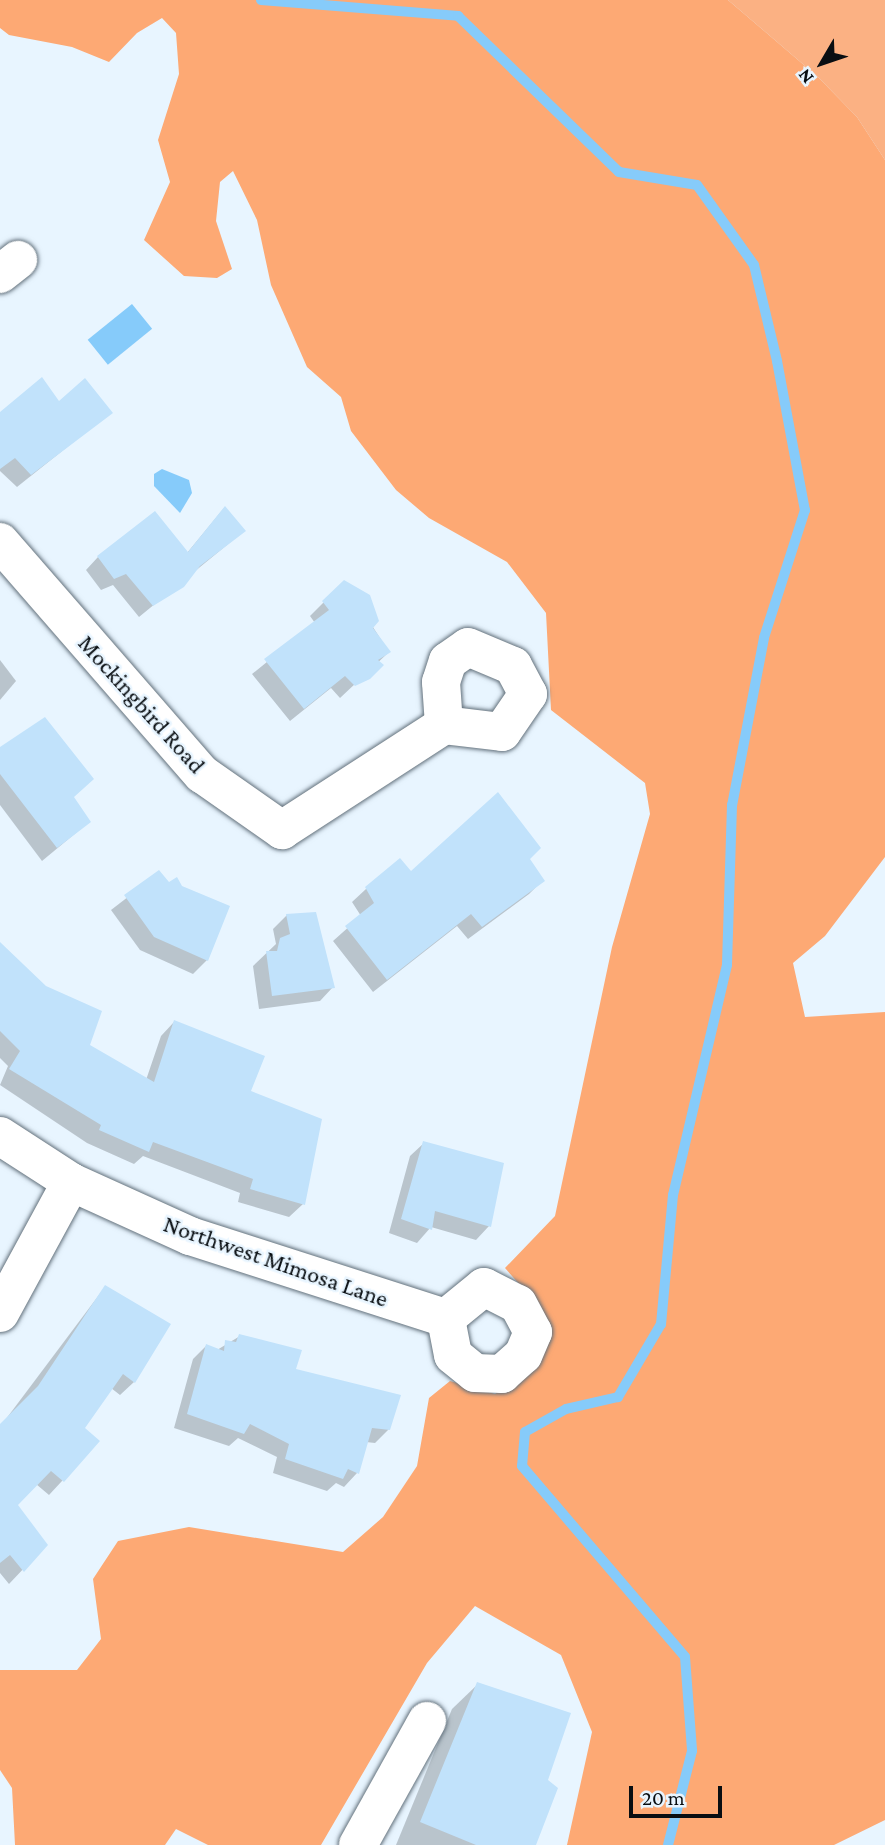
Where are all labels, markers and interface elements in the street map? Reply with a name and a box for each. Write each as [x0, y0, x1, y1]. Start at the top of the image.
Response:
north arrow [787, 28, 857, 98]
text: N [793, 65, 818, 88]
street label: Mockingbird Road [72, 629, 212, 779]
street label: Northwest Mimosa Lane [160, 1209, 392, 1313]
scale bar [633, 1772, 726, 1816]
text: 20 m [642, 1786, 685, 1810]

